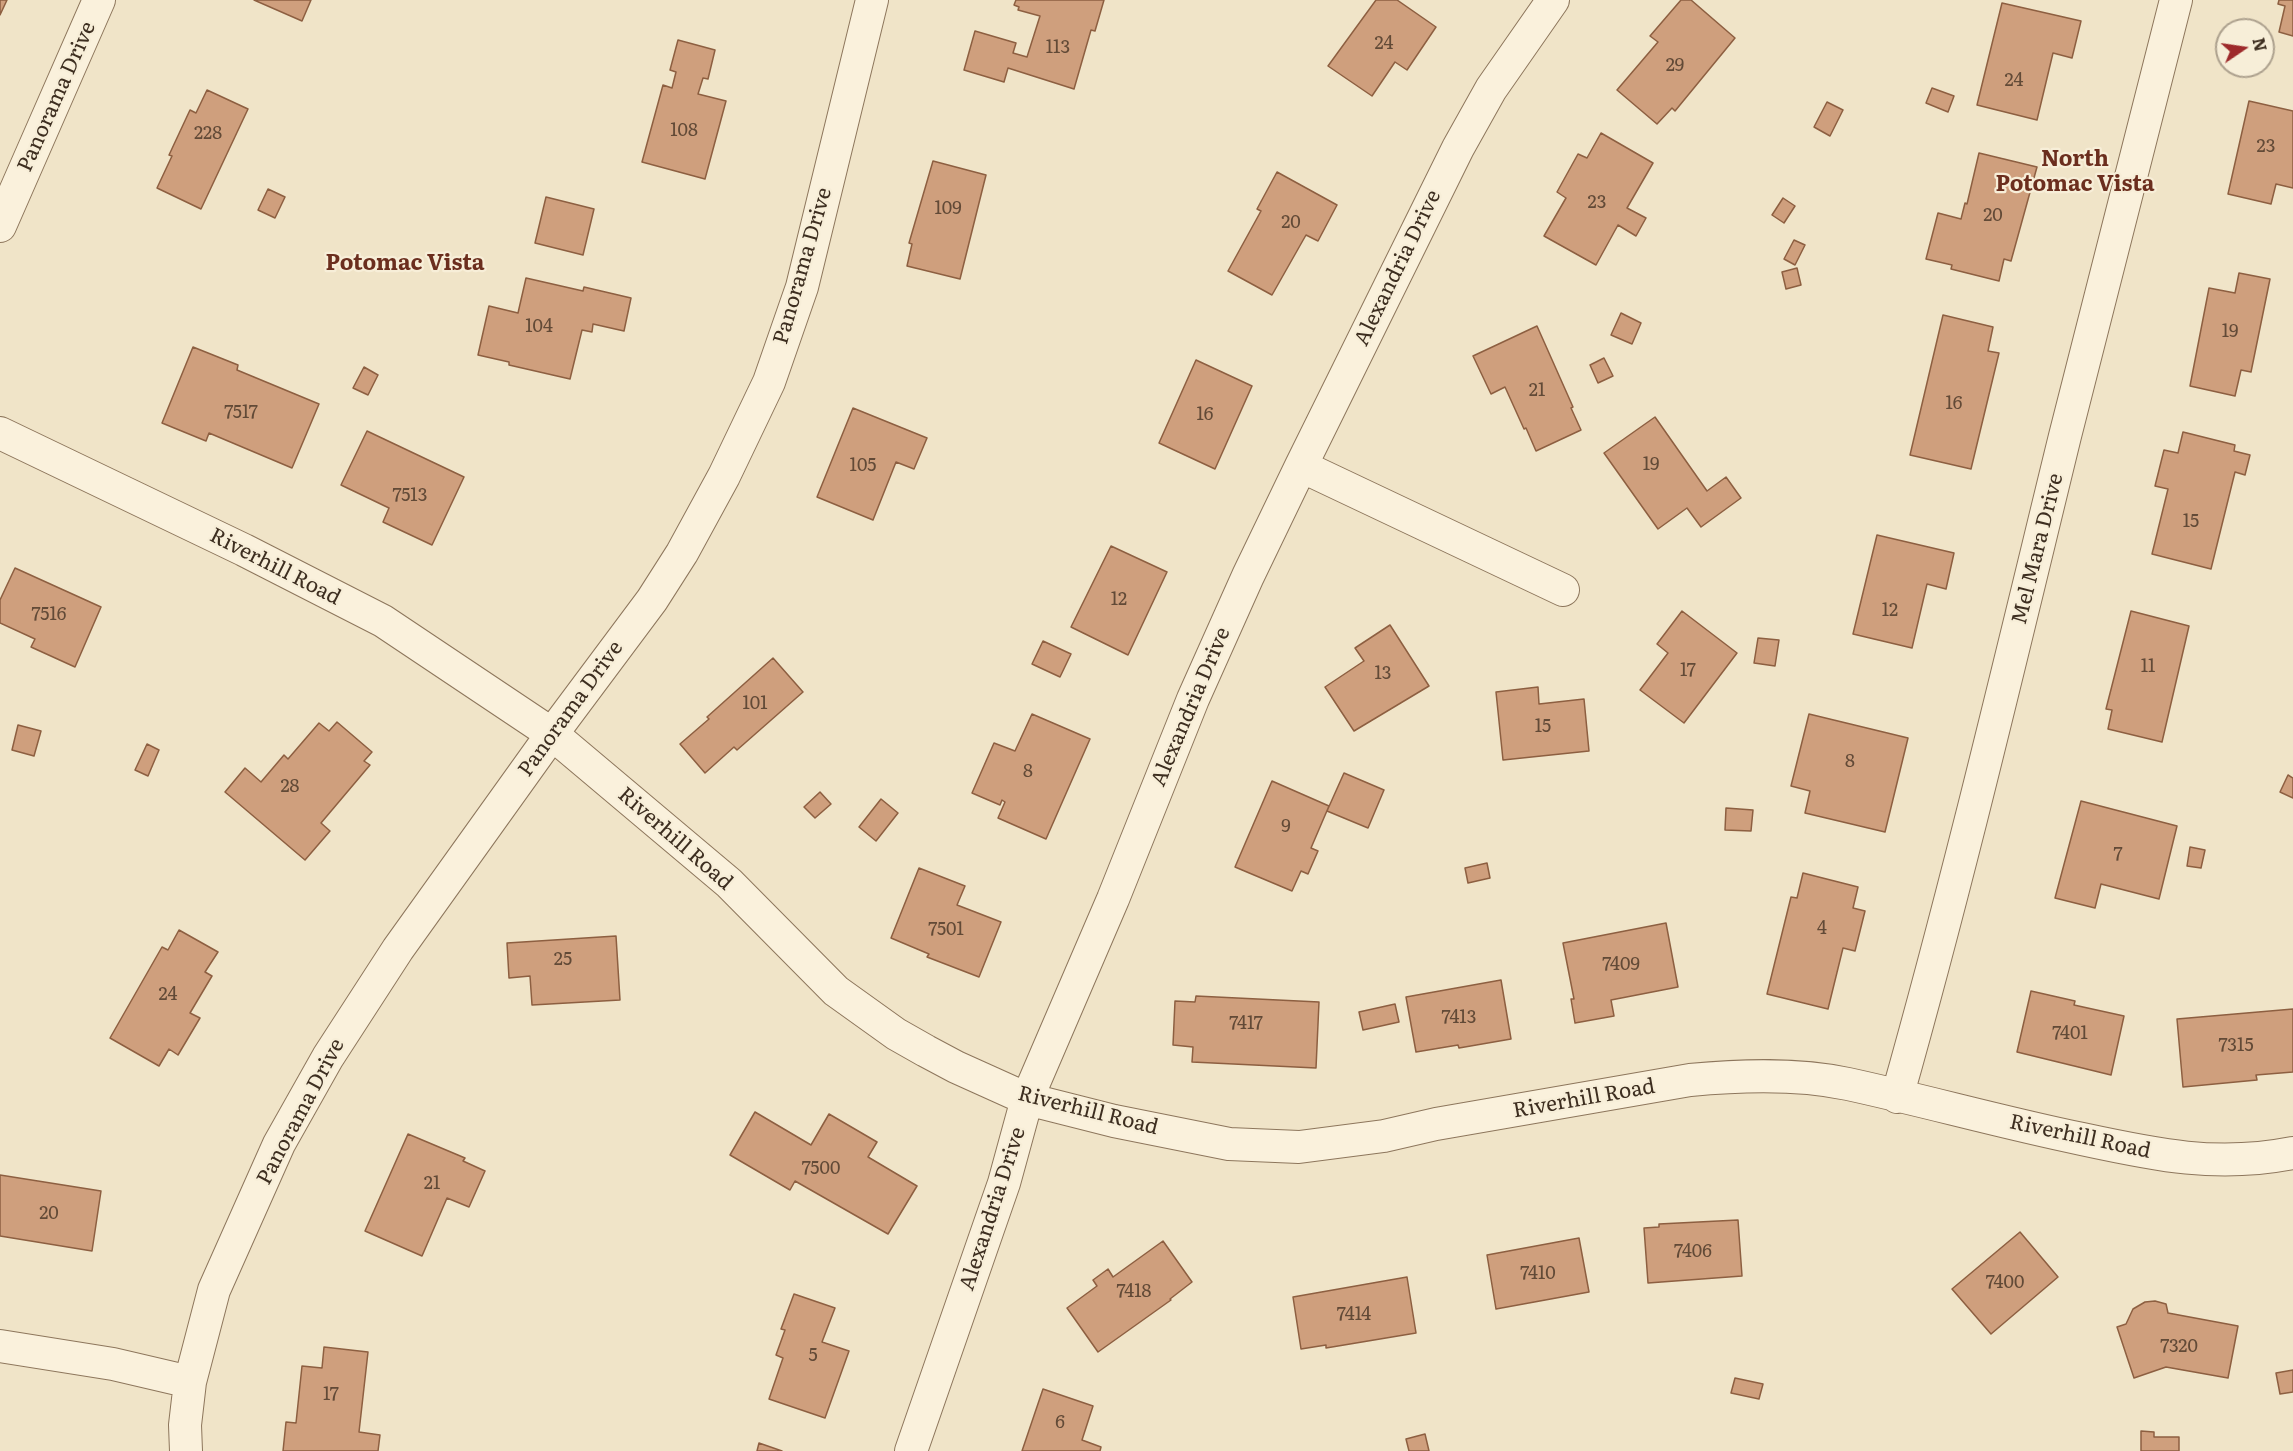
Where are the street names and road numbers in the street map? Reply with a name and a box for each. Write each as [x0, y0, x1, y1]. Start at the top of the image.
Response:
street label: Panorama Drive [13, 18, 101, 176]
street label: Panorama Drive [769, 185, 837, 347]
street label: Alexandria Drive [1349, 186, 1447, 350]
street label: Mel Mara Drive [2007, 471, 2069, 627]
street label: Riverhill Road [205, 523, 345, 611]
street label: Alexandria Drive [1146, 624, 1236, 790]
street label: Panorama Drive [513, 636, 629, 782]
street label: Riverhill Road [612, 782, 738, 896]
street label: Panorama Drive [252, 1035, 350, 1189]
street label: Riverhill Road [1511, 1074, 1657, 1124]
street label: Riverhill Road [1015, 1081, 1161, 1141]
street label: Riverhill Road [2007, 1110, 2153, 1164]
street label: Alexandria Drive [955, 1124, 1031, 1294]

